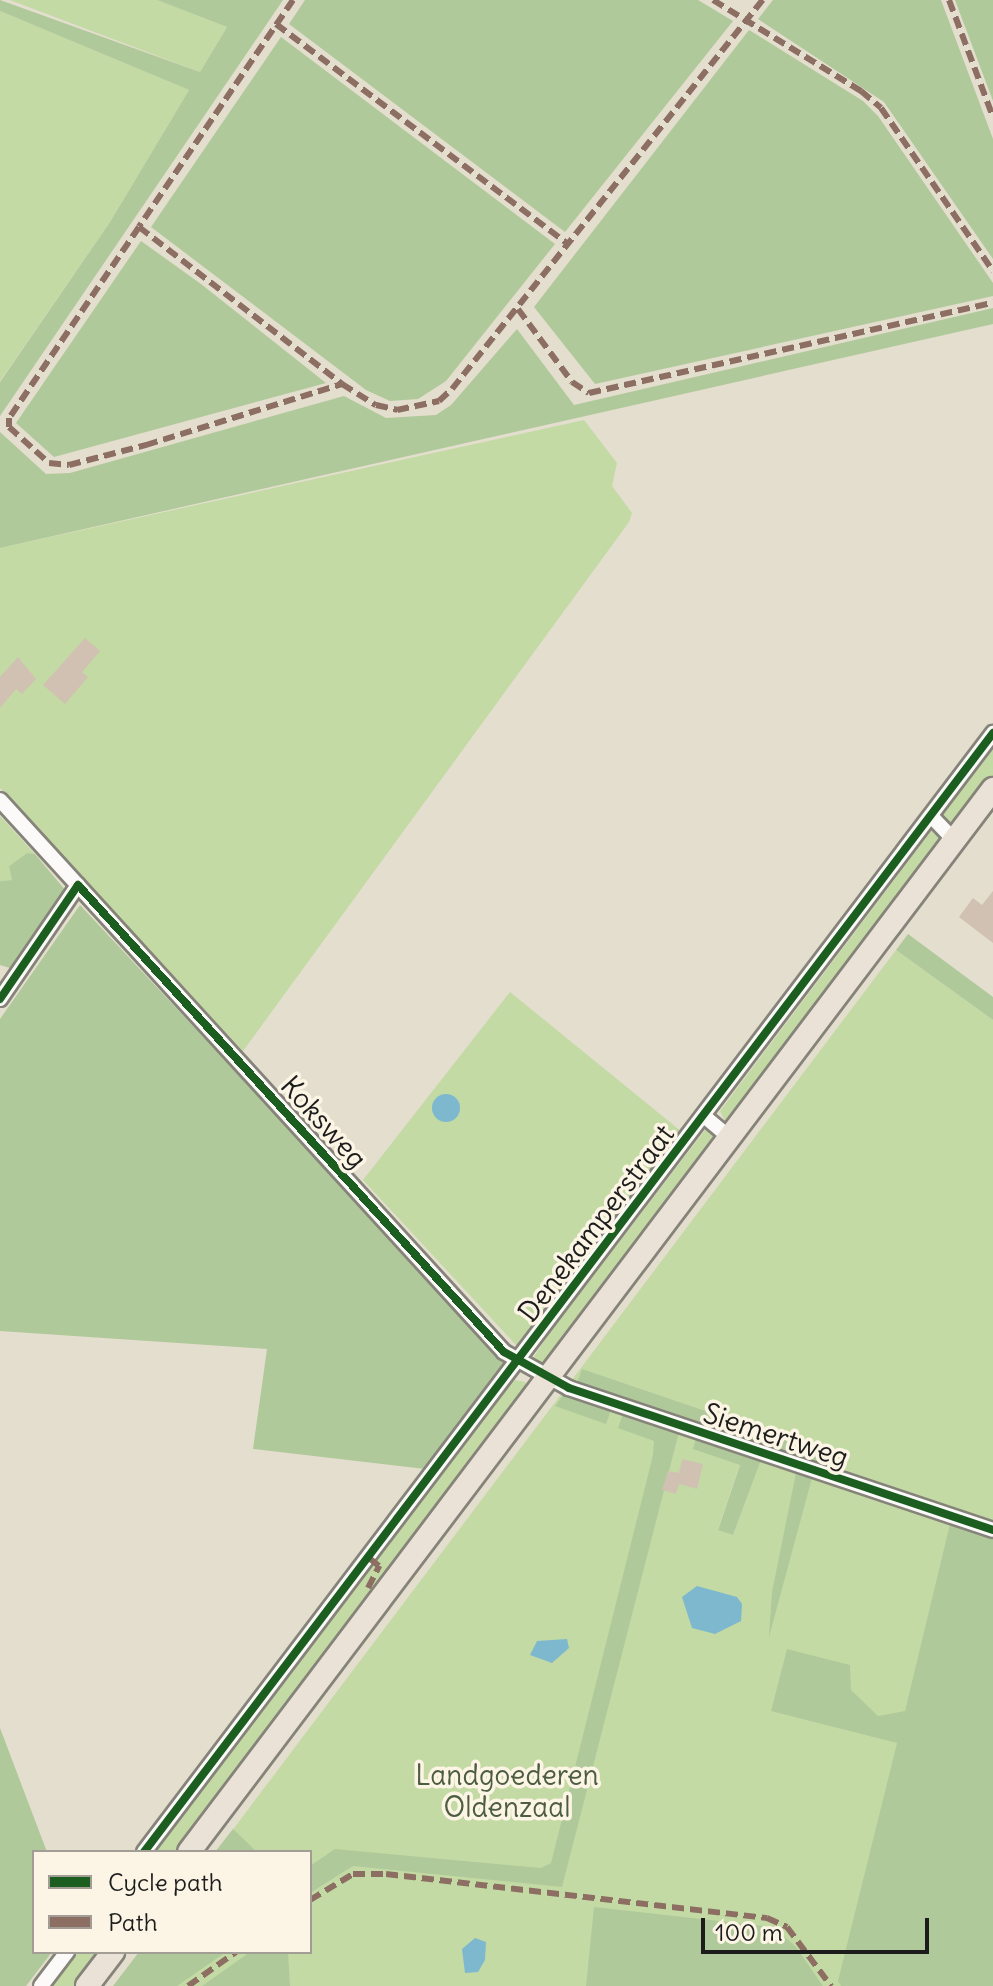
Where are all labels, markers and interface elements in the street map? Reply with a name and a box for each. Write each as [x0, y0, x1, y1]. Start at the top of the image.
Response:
street label: Koksweg [274, 1069, 374, 1175]
street label: Denekamperstraat [511, 1118, 681, 1328]
street label: Siemertweg [699, 1396, 853, 1474]
park label: Landgoederen Oldenzaal [415, 1758, 599, 1824]
legend [32, 1850, 312, 1954]
text: Cycle path [108, 1867, 223, 1897]
scale bar [705, 1902, 933, 1952]
text: Path [108, 1907, 158, 1937]
text: 100 m [715, 1917, 783, 1947]

